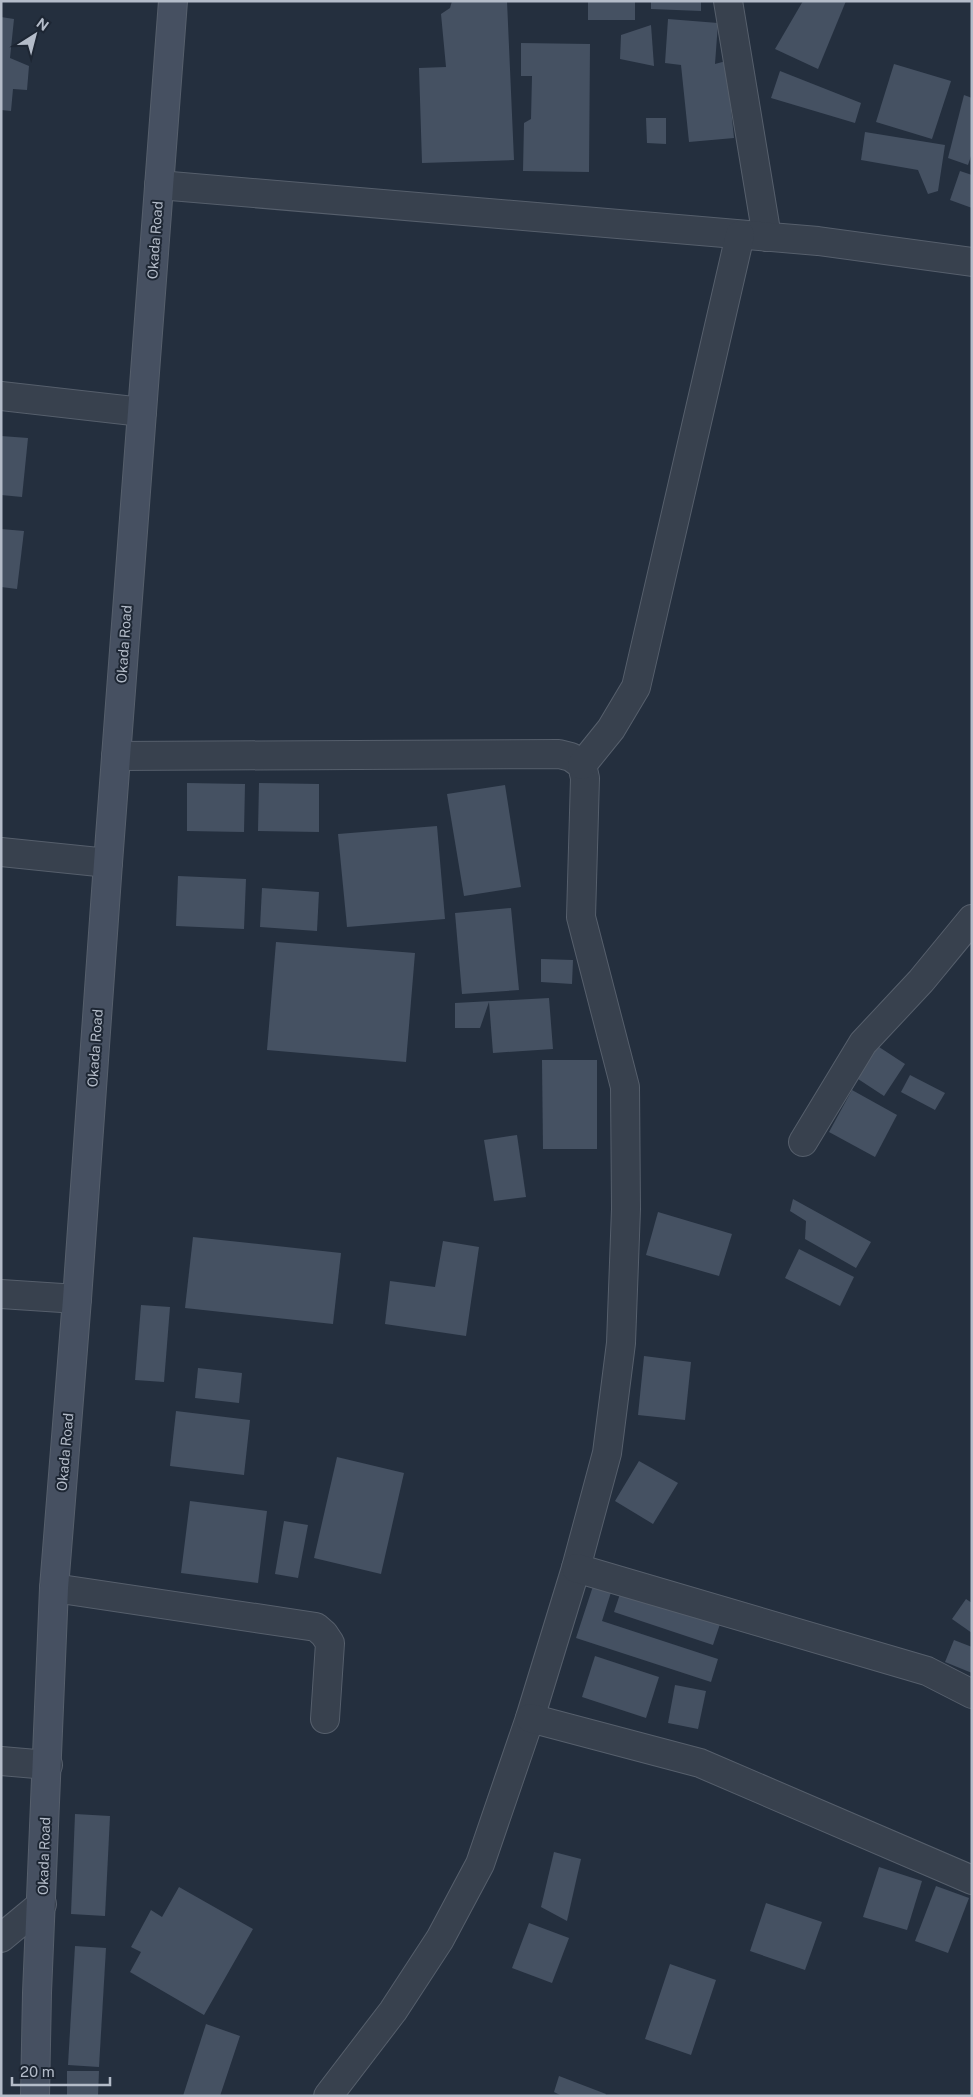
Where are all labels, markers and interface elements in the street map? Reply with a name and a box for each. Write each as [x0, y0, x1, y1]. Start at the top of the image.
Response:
north arrow [10, 10, 60, 60]
text: N [34, 15, 52, 34]
street label: Okada Road [144, 200, 166, 280]
street label: Okada Road [113, 604, 135, 684]
street label: Okada Road [84, 1008, 106, 1088]
street label: Okada Road [54, 1412, 76, 1492]
street label: Okada Road [35, 1817, 53, 1895]
scale bar [12, 2054, 110, 2086]
text: 20 m [20, 2063, 55, 2080]

